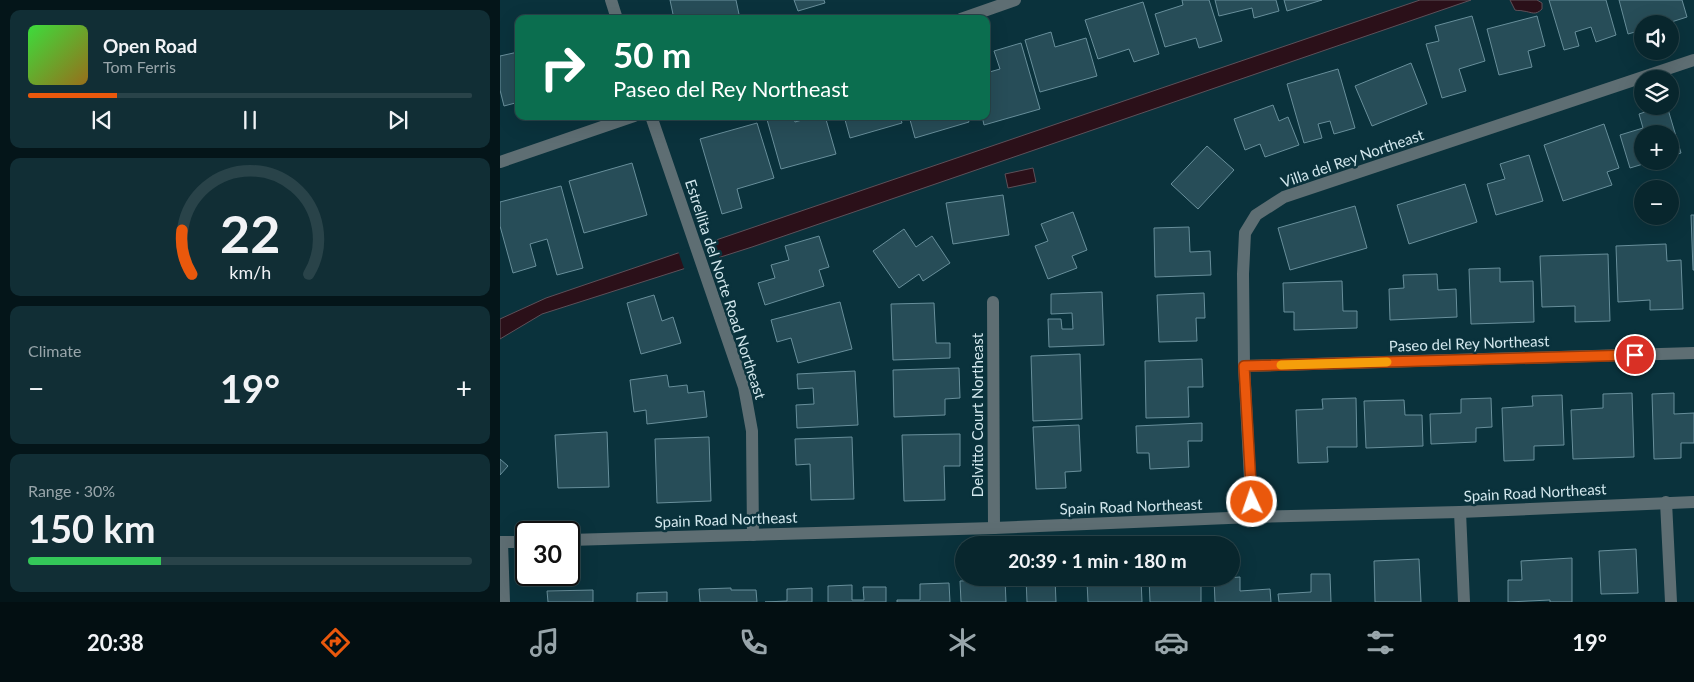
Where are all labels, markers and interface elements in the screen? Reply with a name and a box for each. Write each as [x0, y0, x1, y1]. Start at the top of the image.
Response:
map controls [1634, 15, 1679, 225]
button: sound [1634, 15, 1679, 60]
text: 50 m [613, 33, 691, 75]
text: Open Road [103, 34, 197, 57]
icon: right [530, 35, 595, 100]
text: Tom Ferris [103, 57, 176, 76]
button: layers [1634, 70, 1679, 115]
text: Paseo del Rey Northeast [613, 75, 849, 102]
icon: previous [88, 106, 116, 134]
icon: pause [236, 106, 264, 134]
icon: next [384, 106, 412, 134]
street label: Villa del Rey Northeast [1278, 125, 1426, 191]
button: + [1634, 125, 1679, 170]
street label: Estrellita del Norte Road Northeast [682, 177, 770, 402]
button: − [1634, 180, 1679, 225]
text: 22 [220, 202, 280, 264]
text: km/h [229, 261, 271, 283]
street label: Paseo del Rey Northeast [1388, 331, 1550, 355]
street label: Delvitto Court Northeast [968, 332, 986, 497]
pin [1614, 334, 1656, 376]
text: Climate [28, 341, 81, 360]
icon: arrive [1621, 341, 1649, 369]
text: 19° [220, 365, 280, 411]
text: − [28, 371, 44, 405]
text: + [456, 371, 472, 405]
position arrow [1225, 475, 1277, 527]
street label: Spain Road Northeast [1463, 479, 1607, 505]
text: Range · 30% [28, 481, 115, 500]
street label: Spain Road Northeast [1059, 494, 1203, 517]
text: 150 km [28, 505, 156, 551]
street label: Spain Road Northeast [654, 507, 798, 530]
speed limit sign: 30 [515, 521, 580, 586]
text: 20:39 · 1 min · 180 m [1008, 549, 1187, 572]
icon: directions [318, 625, 353, 660]
icon: music [527, 625, 562, 660]
icon: phone [736, 625, 771, 660]
icon: climate [945, 625, 980, 660]
icon: car [1154, 625, 1189, 660]
icon: filters [1363, 625, 1398, 660]
text: 20:38 [87, 629, 144, 656]
text: 19° [1572, 629, 1607, 656]

